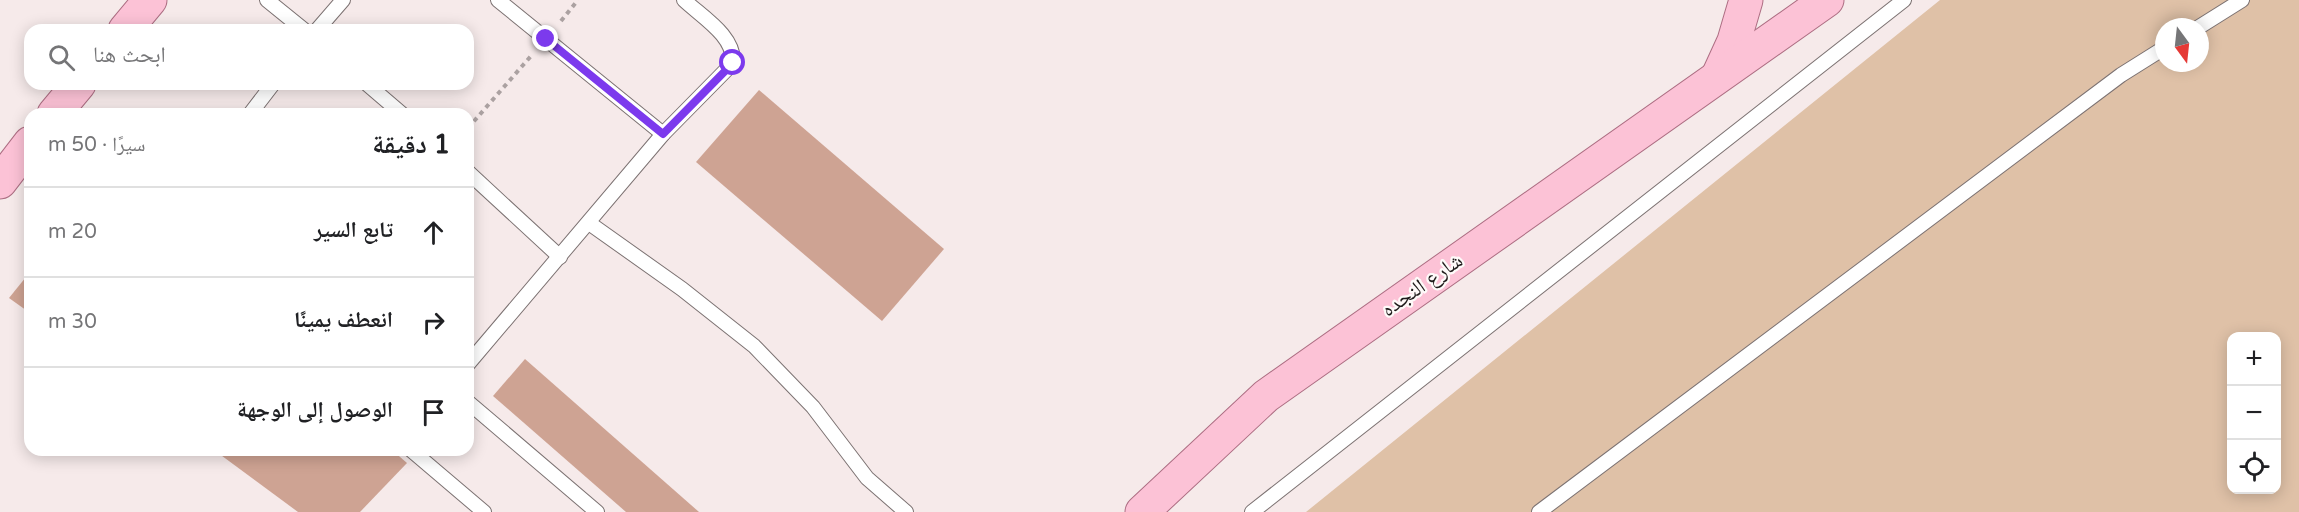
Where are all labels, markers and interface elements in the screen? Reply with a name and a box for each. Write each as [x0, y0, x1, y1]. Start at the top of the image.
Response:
north arrow [2155, 18, 2209, 72]
search box [24, 24, 474, 90]
route end [532, 25, 558, 51]
icon: search [45, 41, 78, 74]
text: ابحث هنا [93, 42, 166, 68]
route start [719, 49, 745, 75]
text: 1 دقيقة [372, 129, 450, 160]
text: سيرًا · 50 m [48, 133, 146, 157]
icon: ahead [417, 216, 450, 249]
text: تابع السير [314, 217, 393, 243]
text: 20 m [48, 220, 97, 244]
street label: شارع النجده [1377, 248, 1467, 322]
icon: right [417, 306, 450, 339]
text: انعطف يمينًا [294, 307, 393, 333]
text: 30 m [48, 310, 97, 334]
map controls [2227, 332, 2281, 494]
button: + [2227, 332, 2281, 386]
button: − [2227, 386, 2281, 440]
icon: arrive [417, 396, 450, 429]
text: الوصول إلى الوجهة [237, 397, 393, 423]
button: locate [2227, 440, 2281, 494]

